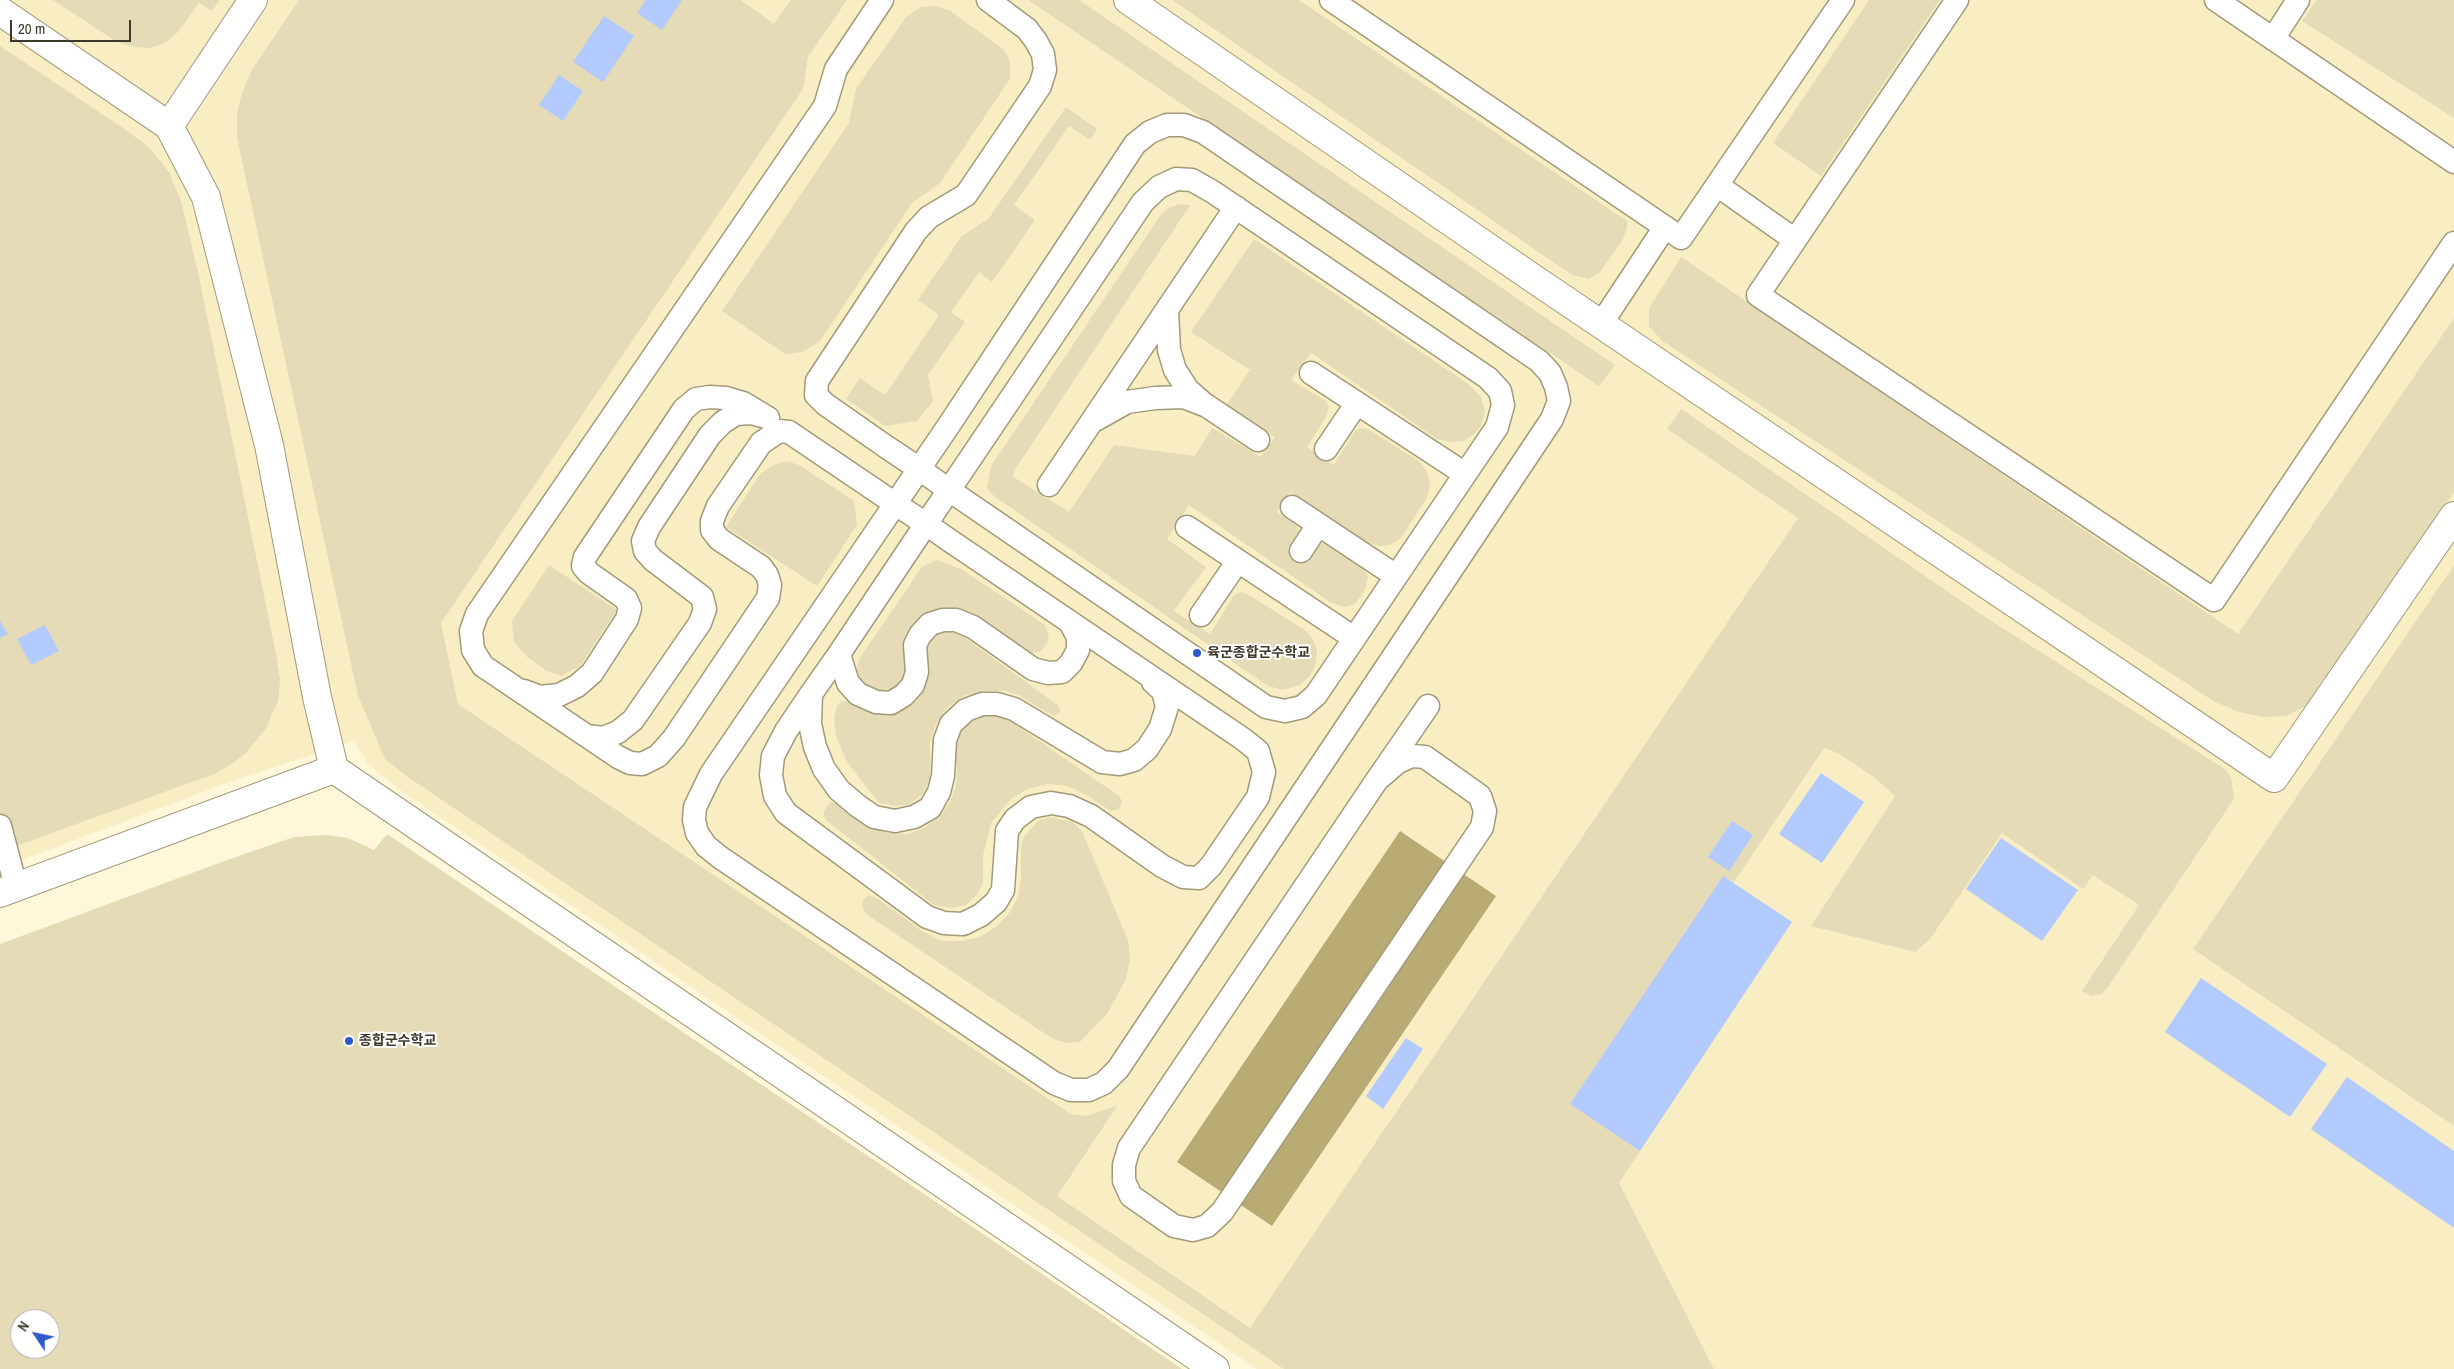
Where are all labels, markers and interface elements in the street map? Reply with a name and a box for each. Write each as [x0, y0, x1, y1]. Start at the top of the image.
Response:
scale bar [12, 10, 134, 42]
text: 20 m [18, 18, 45, 39]
place label: 육군종합군수학교 [1207, 645, 1310, 661]
marker: 육군종합군수학교 [1191, 647, 1203, 659]
place label: 종합군수학교 [359, 1033, 436, 1049]
marker: 종합군수학교 [343, 1035, 355, 1047]
north arrow [10, 1309, 60, 1359]
text: N [14, 1318, 33, 1335]

